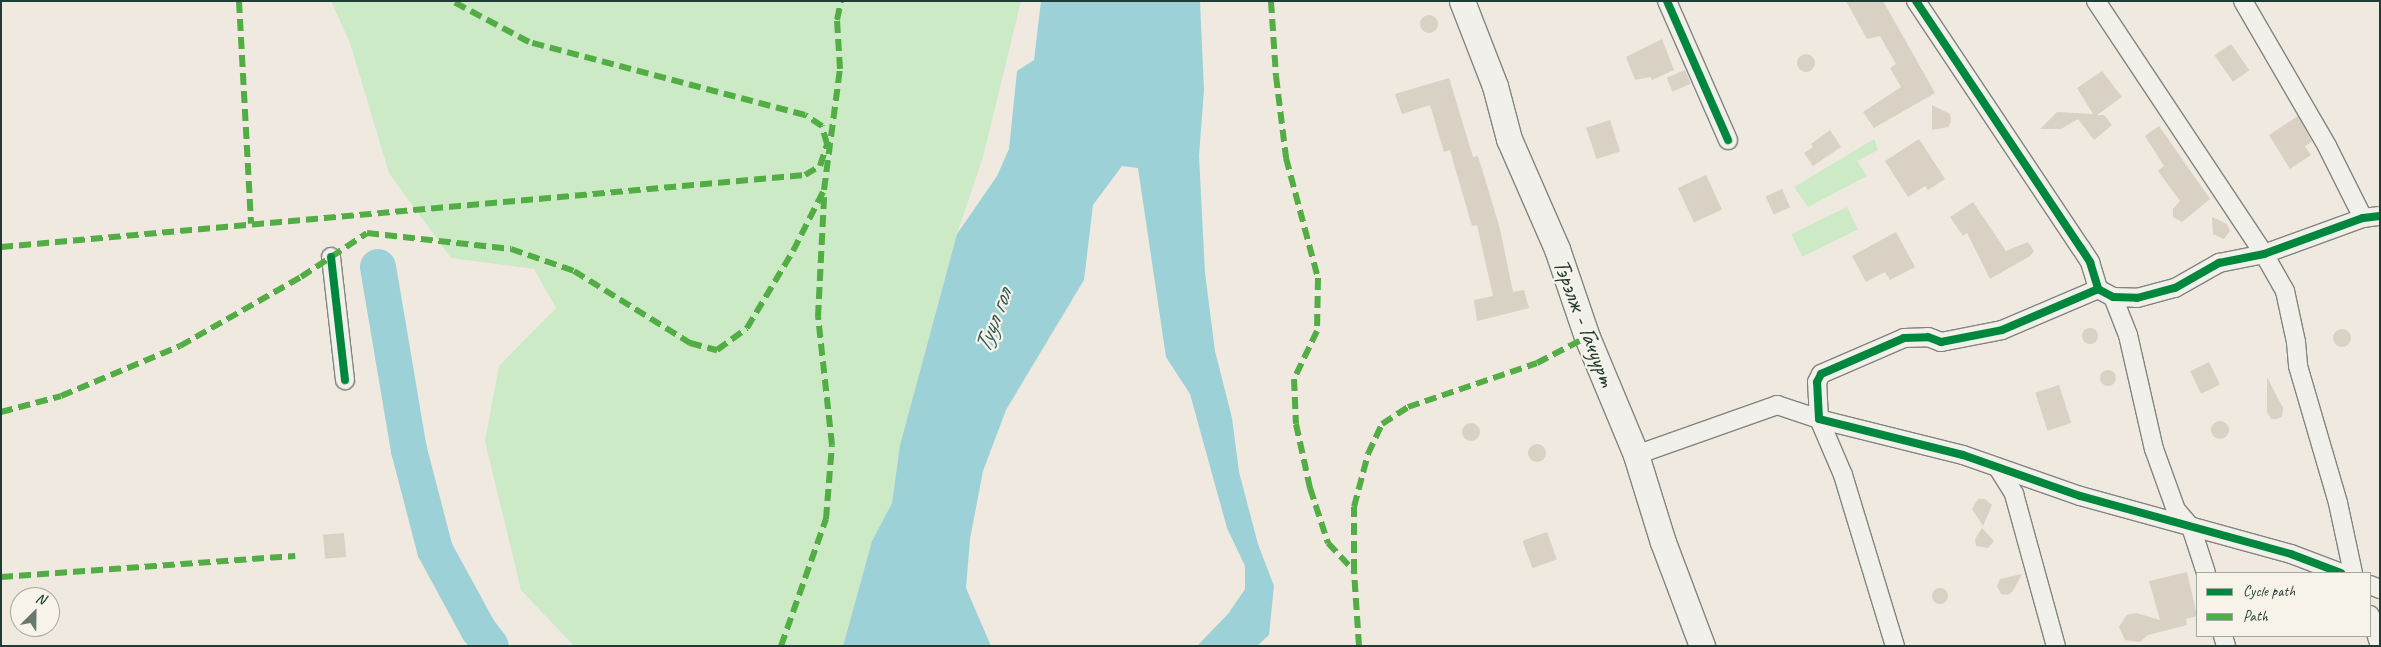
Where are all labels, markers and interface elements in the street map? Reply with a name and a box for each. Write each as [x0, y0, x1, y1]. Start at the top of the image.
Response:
street label: Тэрэлж - Гачуурт [1546, 255, 1622, 391]
water label: Туул гол [968, 286, 1018, 356]
legend [2196, 572, 2371, 637]
text: Cycle path [2243, 582, 2295, 601]
north arrow [10, 587, 60, 637]
text: N [33, 589, 48, 608]
text: Path [2243, 607, 2268, 626]

